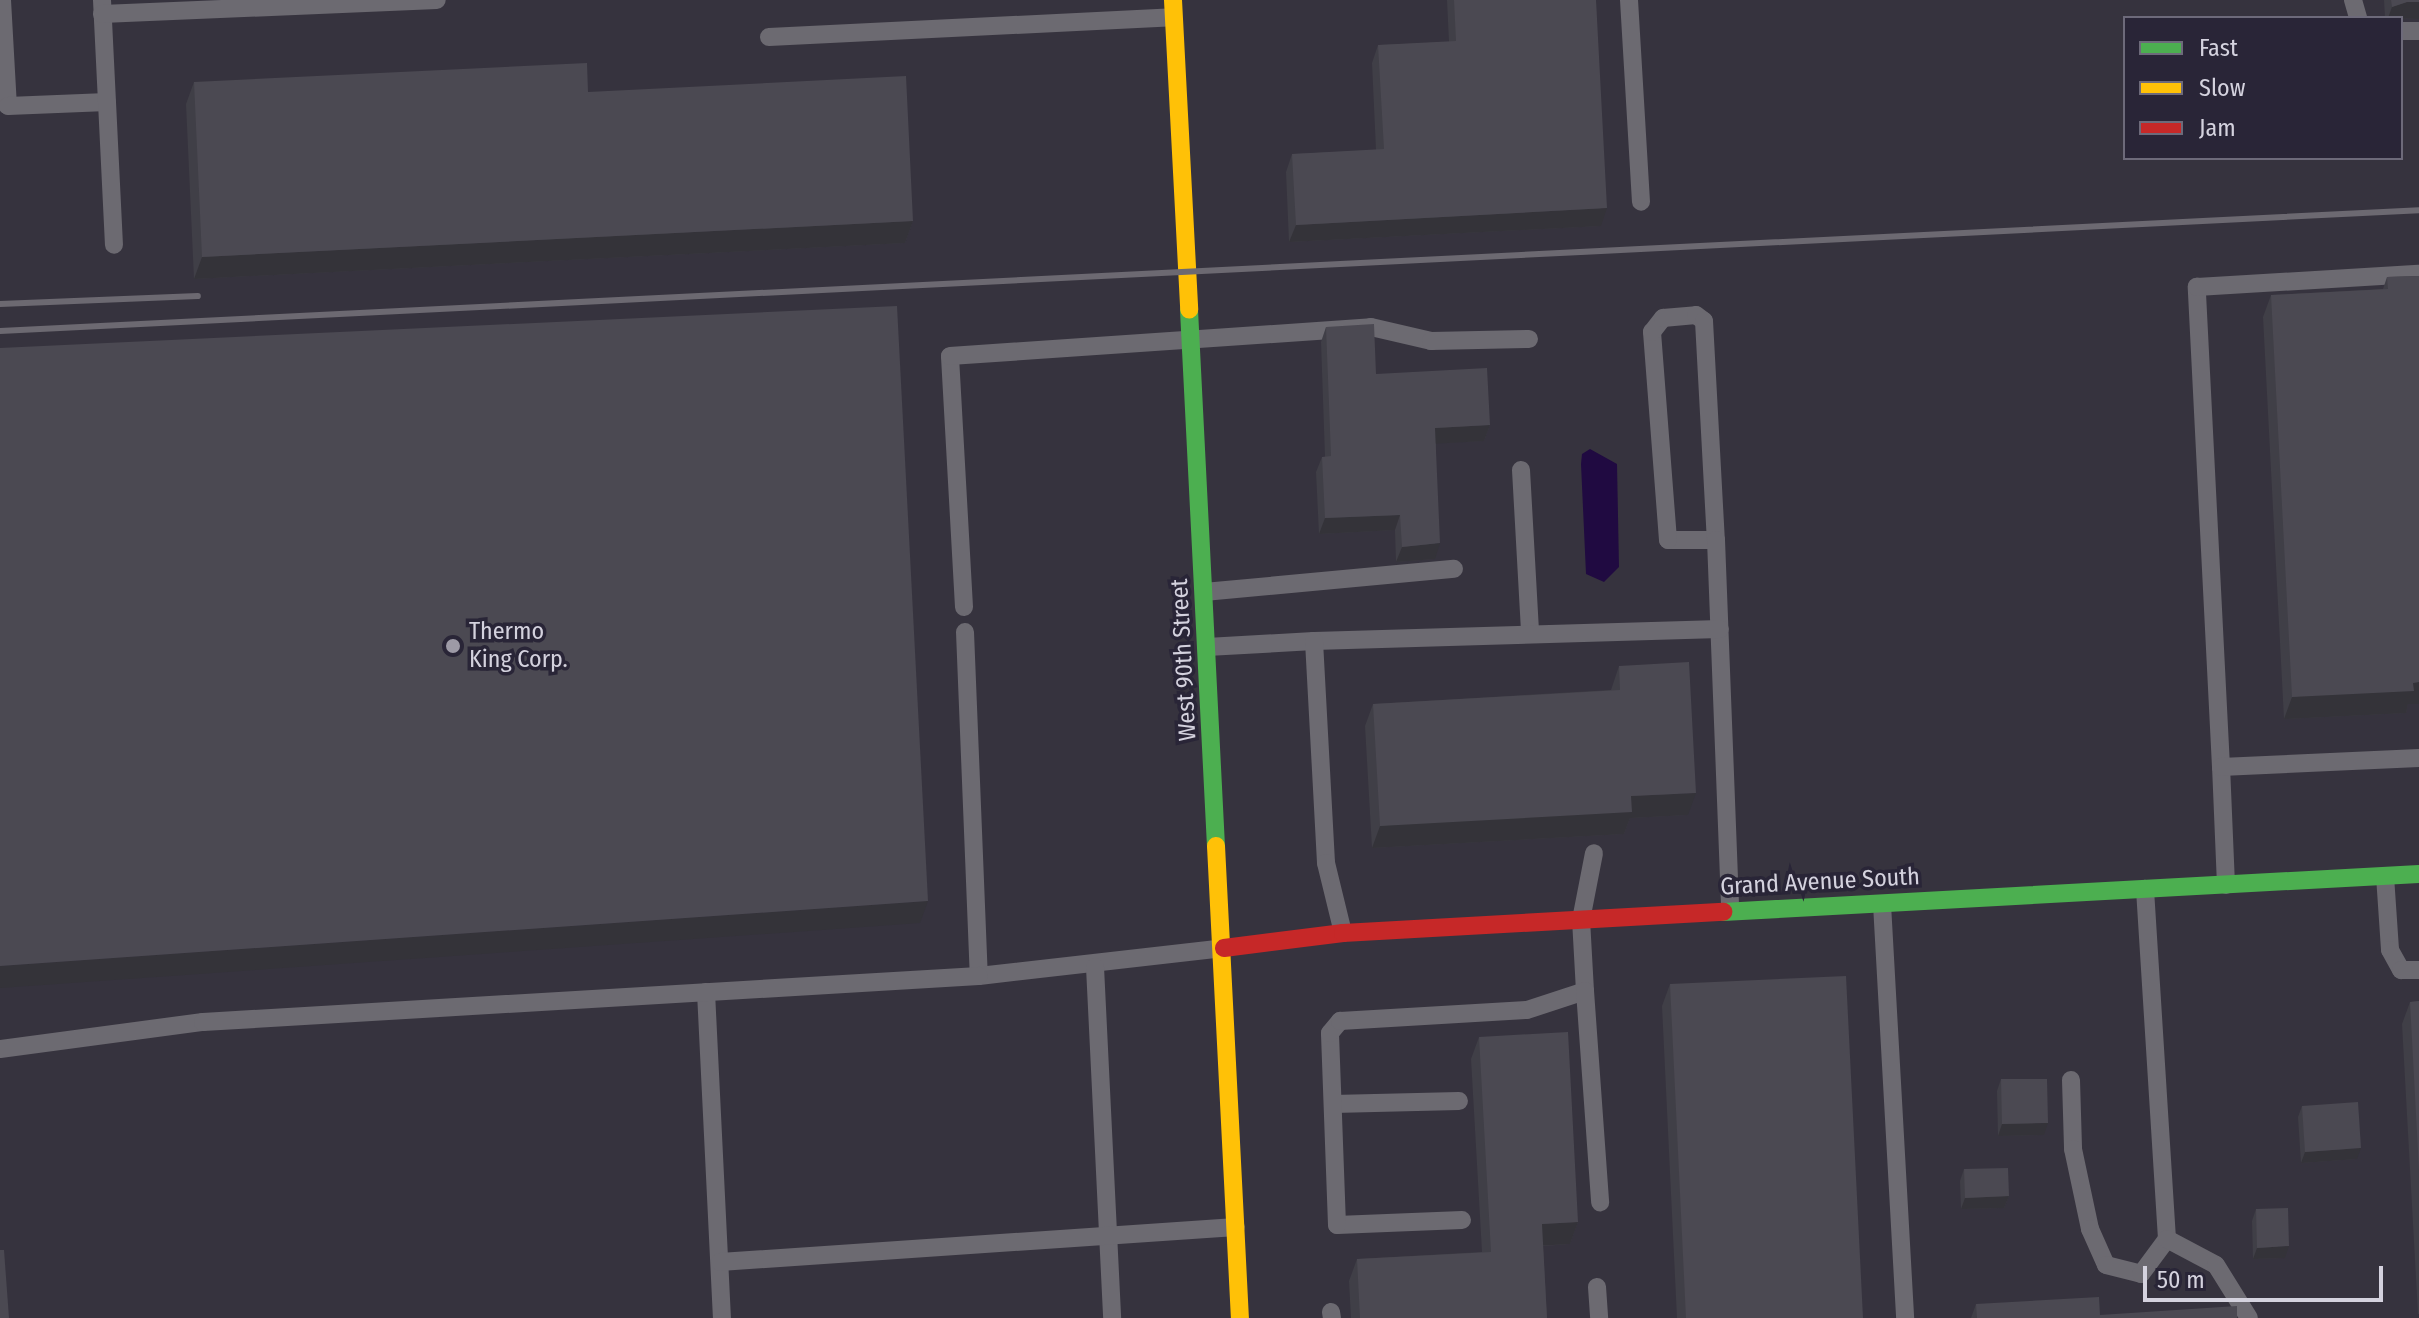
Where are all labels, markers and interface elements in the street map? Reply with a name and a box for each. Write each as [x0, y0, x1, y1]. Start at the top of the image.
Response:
legend [2123, 16, 2403, 160]
text: Fast [2199, 34, 2238, 62]
text: Slow [2199, 74, 2245, 102]
text: Jam [2199, 114, 2236, 142]
street label: West 90th Street [1165, 578, 1203, 742]
place label: Thermo King Corp. [469, 618, 568, 674]
marker: Thermo King Corp. [444, 637, 462, 655]
street label: Grand Avenue South [1720, 862, 1920, 902]
scale bar [2147, 1250, 2387, 1300]
text: 50 m [2157, 1266, 2205, 1294]

